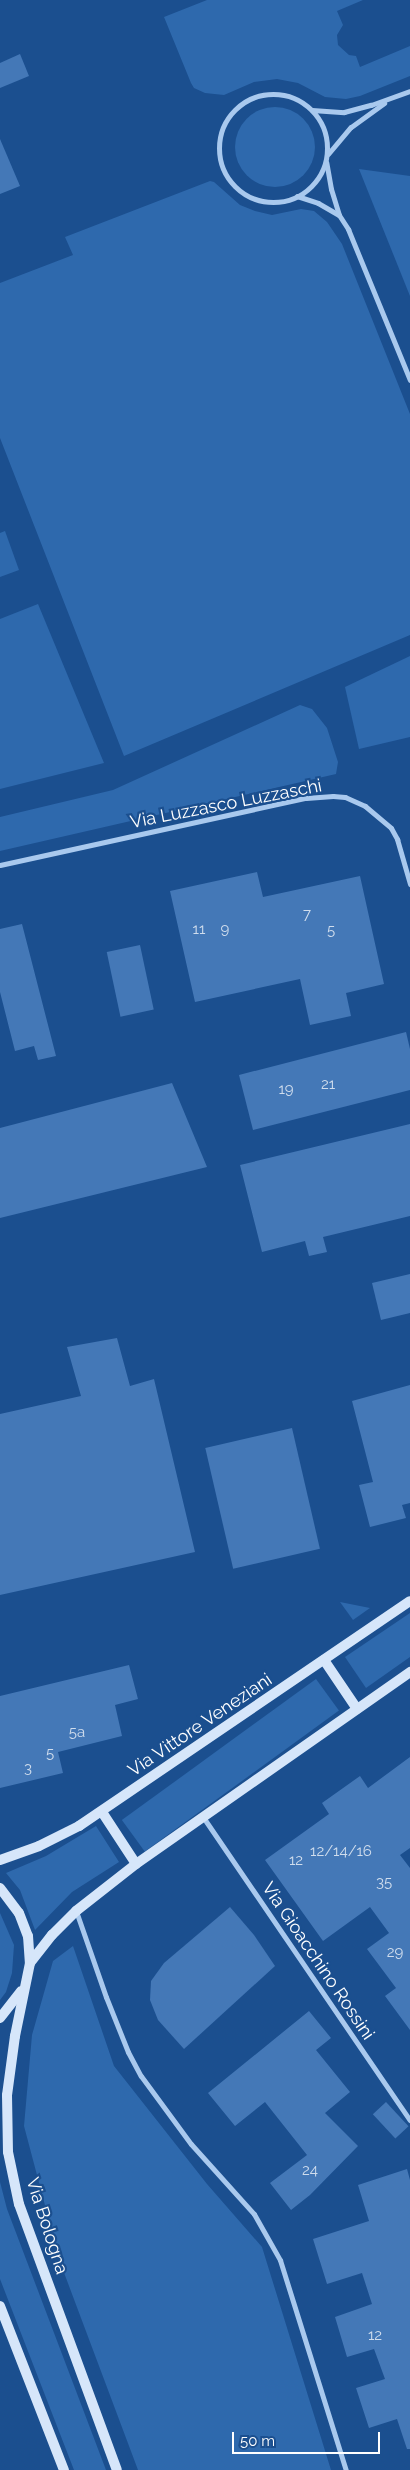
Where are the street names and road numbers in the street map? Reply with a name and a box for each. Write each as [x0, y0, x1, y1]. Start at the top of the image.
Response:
street label: Via Luzzasco Luzzaschi [128, 775, 324, 833]
street label: Via Vittore Veneziani [123, 1669, 277, 1781]
street label: Via Gioacchino Rossini [257, 1878, 379, 2044]
street label: Via Bologna [21, 2175, 73, 2277]

